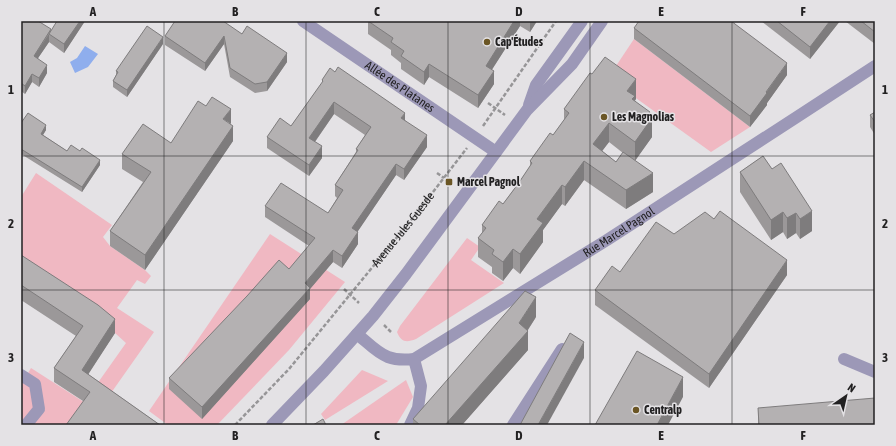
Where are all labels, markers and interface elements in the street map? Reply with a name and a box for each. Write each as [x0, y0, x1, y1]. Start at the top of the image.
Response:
text: A [89, 4, 97, 19]
text: B [232, 4, 239, 19]
text: C [374, 4, 380, 19]
text: D [515, 4, 523, 19]
text: E [658, 4, 664, 19]
text: F [800, 4, 806, 19]
place label: Cap'Études [495, 34, 544, 49]
marker: Cap'Études [482, 37, 492, 47]
street label: Allée des Platanes [362, 58, 437, 115]
text: 1 [8, 82, 14, 97]
text: 1 [882, 82, 888, 97]
place label: Les Magnolias [612, 110, 675, 124]
marker: Les Magnolias [599, 112, 609, 122]
place label: Marcel Pagnol [457, 175, 521, 189]
marker: Marcel Pagnol [444, 177, 454, 187]
street label: Avenue Jules Guesde [369, 189, 437, 270]
street label: Rue Marcel Pagnol [581, 204, 658, 260]
text: 2 [8, 216, 14, 231]
text: 2 [882, 216, 888, 231]
text: 3 [8, 350, 14, 365]
text: 3 [882, 350, 888, 365]
north arrow [826, 376, 866, 416]
text: N [846, 381, 858, 395]
place label: Centralp [644, 403, 682, 417]
marker: Centralp [631, 405, 641, 415]
text: A [89, 428, 97, 443]
text: B [232, 428, 239, 443]
text: C [374, 428, 380, 443]
text: D [515, 428, 523, 443]
text: E [658, 428, 664, 443]
text: F [800, 428, 806, 443]

